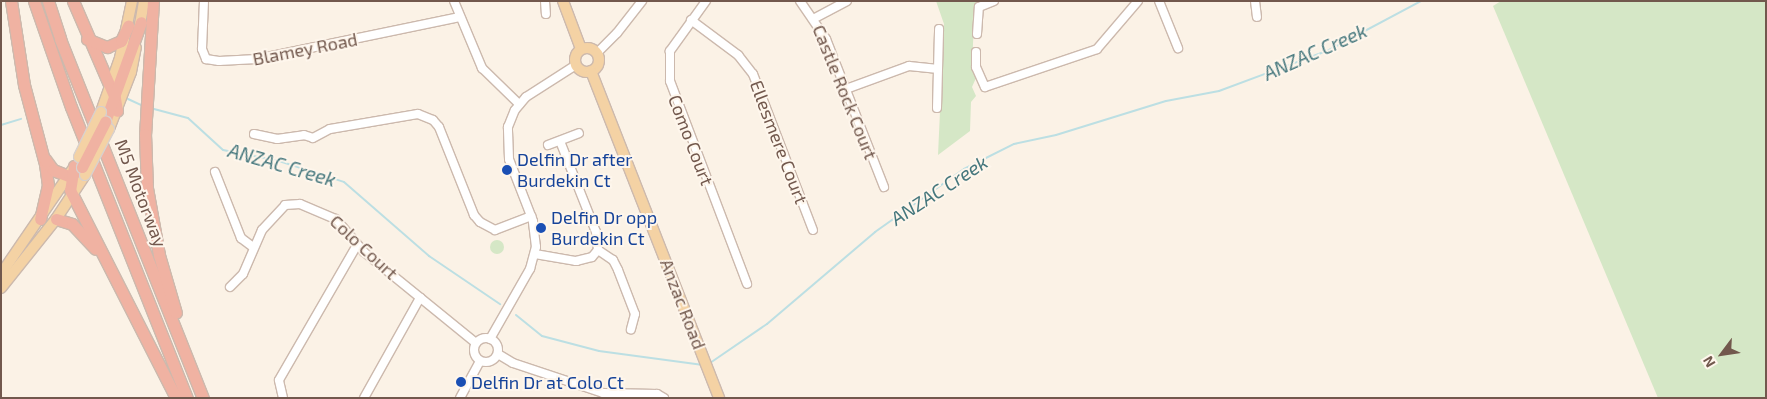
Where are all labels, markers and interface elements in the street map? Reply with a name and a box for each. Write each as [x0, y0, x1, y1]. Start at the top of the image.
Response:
water label: ANZAC Creek [1260, 19, 1370, 85]
street label: Castle Rock Court [808, 22, 882, 162]
street label: Blamey Road [251, 28, 359, 70]
street label: Ellesmere Court [746, 77, 812, 207]
street label: Como Court [664, 92, 718, 188]
street label: M5 Motorway [111, 136, 171, 250]
water label: ANZAC Creek [226, 139, 338, 191]
place label: Delfin Dr after Burdekin Ct [517, 149, 633, 192]
water label: ANZAC Creek [886, 150, 992, 230]
marker: Delfin Dr after Burdekin Ct [501, 164, 513, 176]
place label: Delfin Dr opp Burdekin Ct [551, 207, 658, 250]
street label: Colo Court [326, 210, 402, 284]
marker: Delfin Dr opp Burdekin Ct [535, 222, 547, 234]
street label: Anzac Road [656, 256, 710, 352]
north arrow [1697, 329, 1747, 379]
text: N [1699, 353, 1719, 371]
place label: Delfin Dr at Colo Ct [471, 371, 624, 393]
marker: Delfin Dr at Colo Ct [455, 376, 467, 388]

